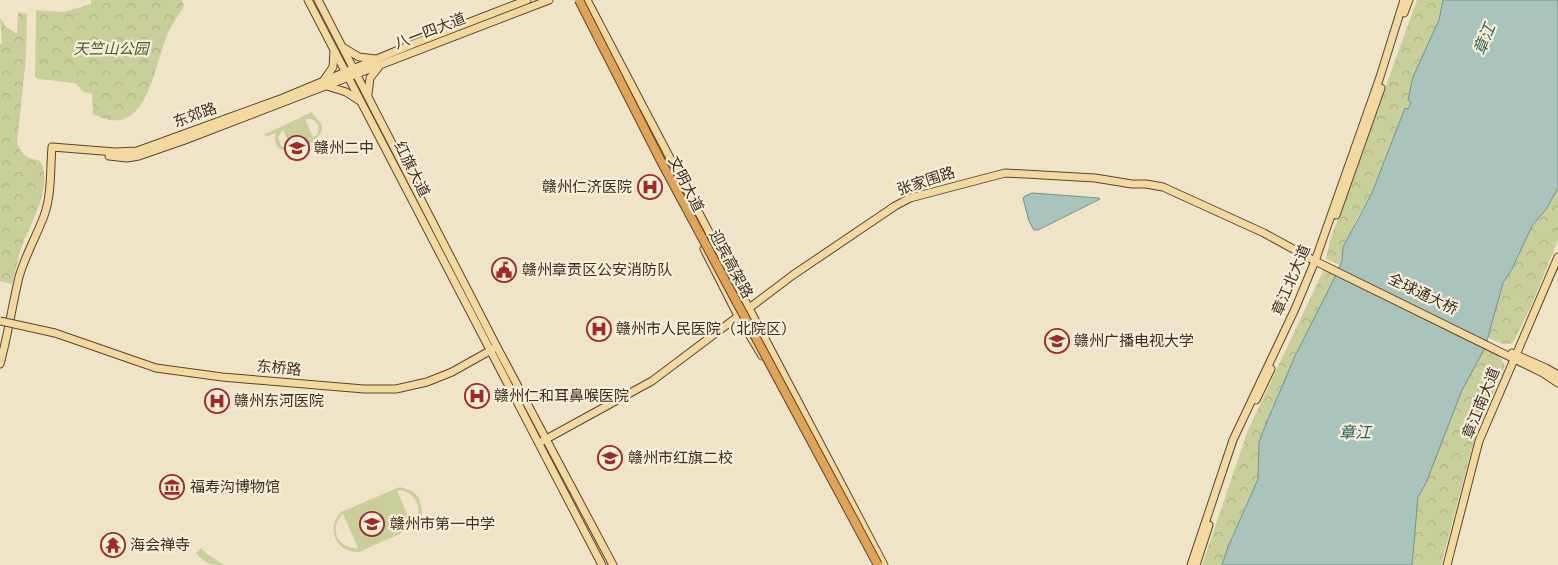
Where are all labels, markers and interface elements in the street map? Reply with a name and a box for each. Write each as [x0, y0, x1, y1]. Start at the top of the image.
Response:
street label: 八一四大道 [391, 8, 468, 53]
water label: 章江 [1469, 19, 1500, 58]
park label: 天竺山公园 [73, 39, 150, 58]
street label: 东郊路 [170, 98, 219, 131]
school or university icon: 赣州二中 [284, 135, 310, 161]
place label: 赣州二中 [314, 138, 374, 157]
street label: 红旗大道 [390, 138, 435, 200]
street label: 文明大道 [664, 153, 709, 215]
street label: 张家围路 [894, 162, 957, 199]
hospital icon: 赣州仁济医院 [637, 174, 663, 200]
place label: 赣州仁济医院 [542, 177, 632, 196]
street label: 迎宾高架路 [705, 226, 757, 301]
street label: 章江北大道 [1267, 242, 1314, 318]
public building icon: 赣州章贡区公安消防队 [491, 257, 517, 283]
place label: 赣州章贡区公安消防队 [522, 260, 672, 279]
street label: 全球通大桥 [1385, 269, 1461, 319]
hospital icon: 赣州市人民医院（北院区） [586, 316, 612, 342]
place label: 赣州市人民医院（北院区） [616, 319, 796, 338]
school or university icon: 赣州广播电视大学 [1044, 328, 1070, 354]
place label: 赣州广播电视大学 [1074, 331, 1194, 350]
street label: 东桥路 [256, 356, 302, 379]
street label: 章江南大道 [1458, 364, 1503, 441]
hospital icon: 赣州仁和耳鼻喉医院 [464, 383, 490, 409]
place label: 赣州仁和耳鼻喉医院 [494, 386, 629, 405]
hospital icon: 赣州东河医院 [204, 388, 230, 414]
place label: 赣州东河医院 [234, 391, 324, 410]
water label: 章江 [1339, 422, 1373, 442]
school or university icon: 赣州市红旗二校 [597, 445, 623, 471]
place label: 赣州市红旗二校 [628, 448, 733, 467]
museum icon: 福寿沟博物馆 [159, 474, 185, 500]
place label: 福寿沟博物馆 [190, 477, 280, 496]
school or university icon: 赣州市第一中学 [359, 511, 385, 537]
place label: 赣州市第一中学 [390, 514, 495, 533]
temple icon: 海会禅寺 [100, 532, 126, 558]
place label: 海会禅寺 [130, 535, 190, 554]

